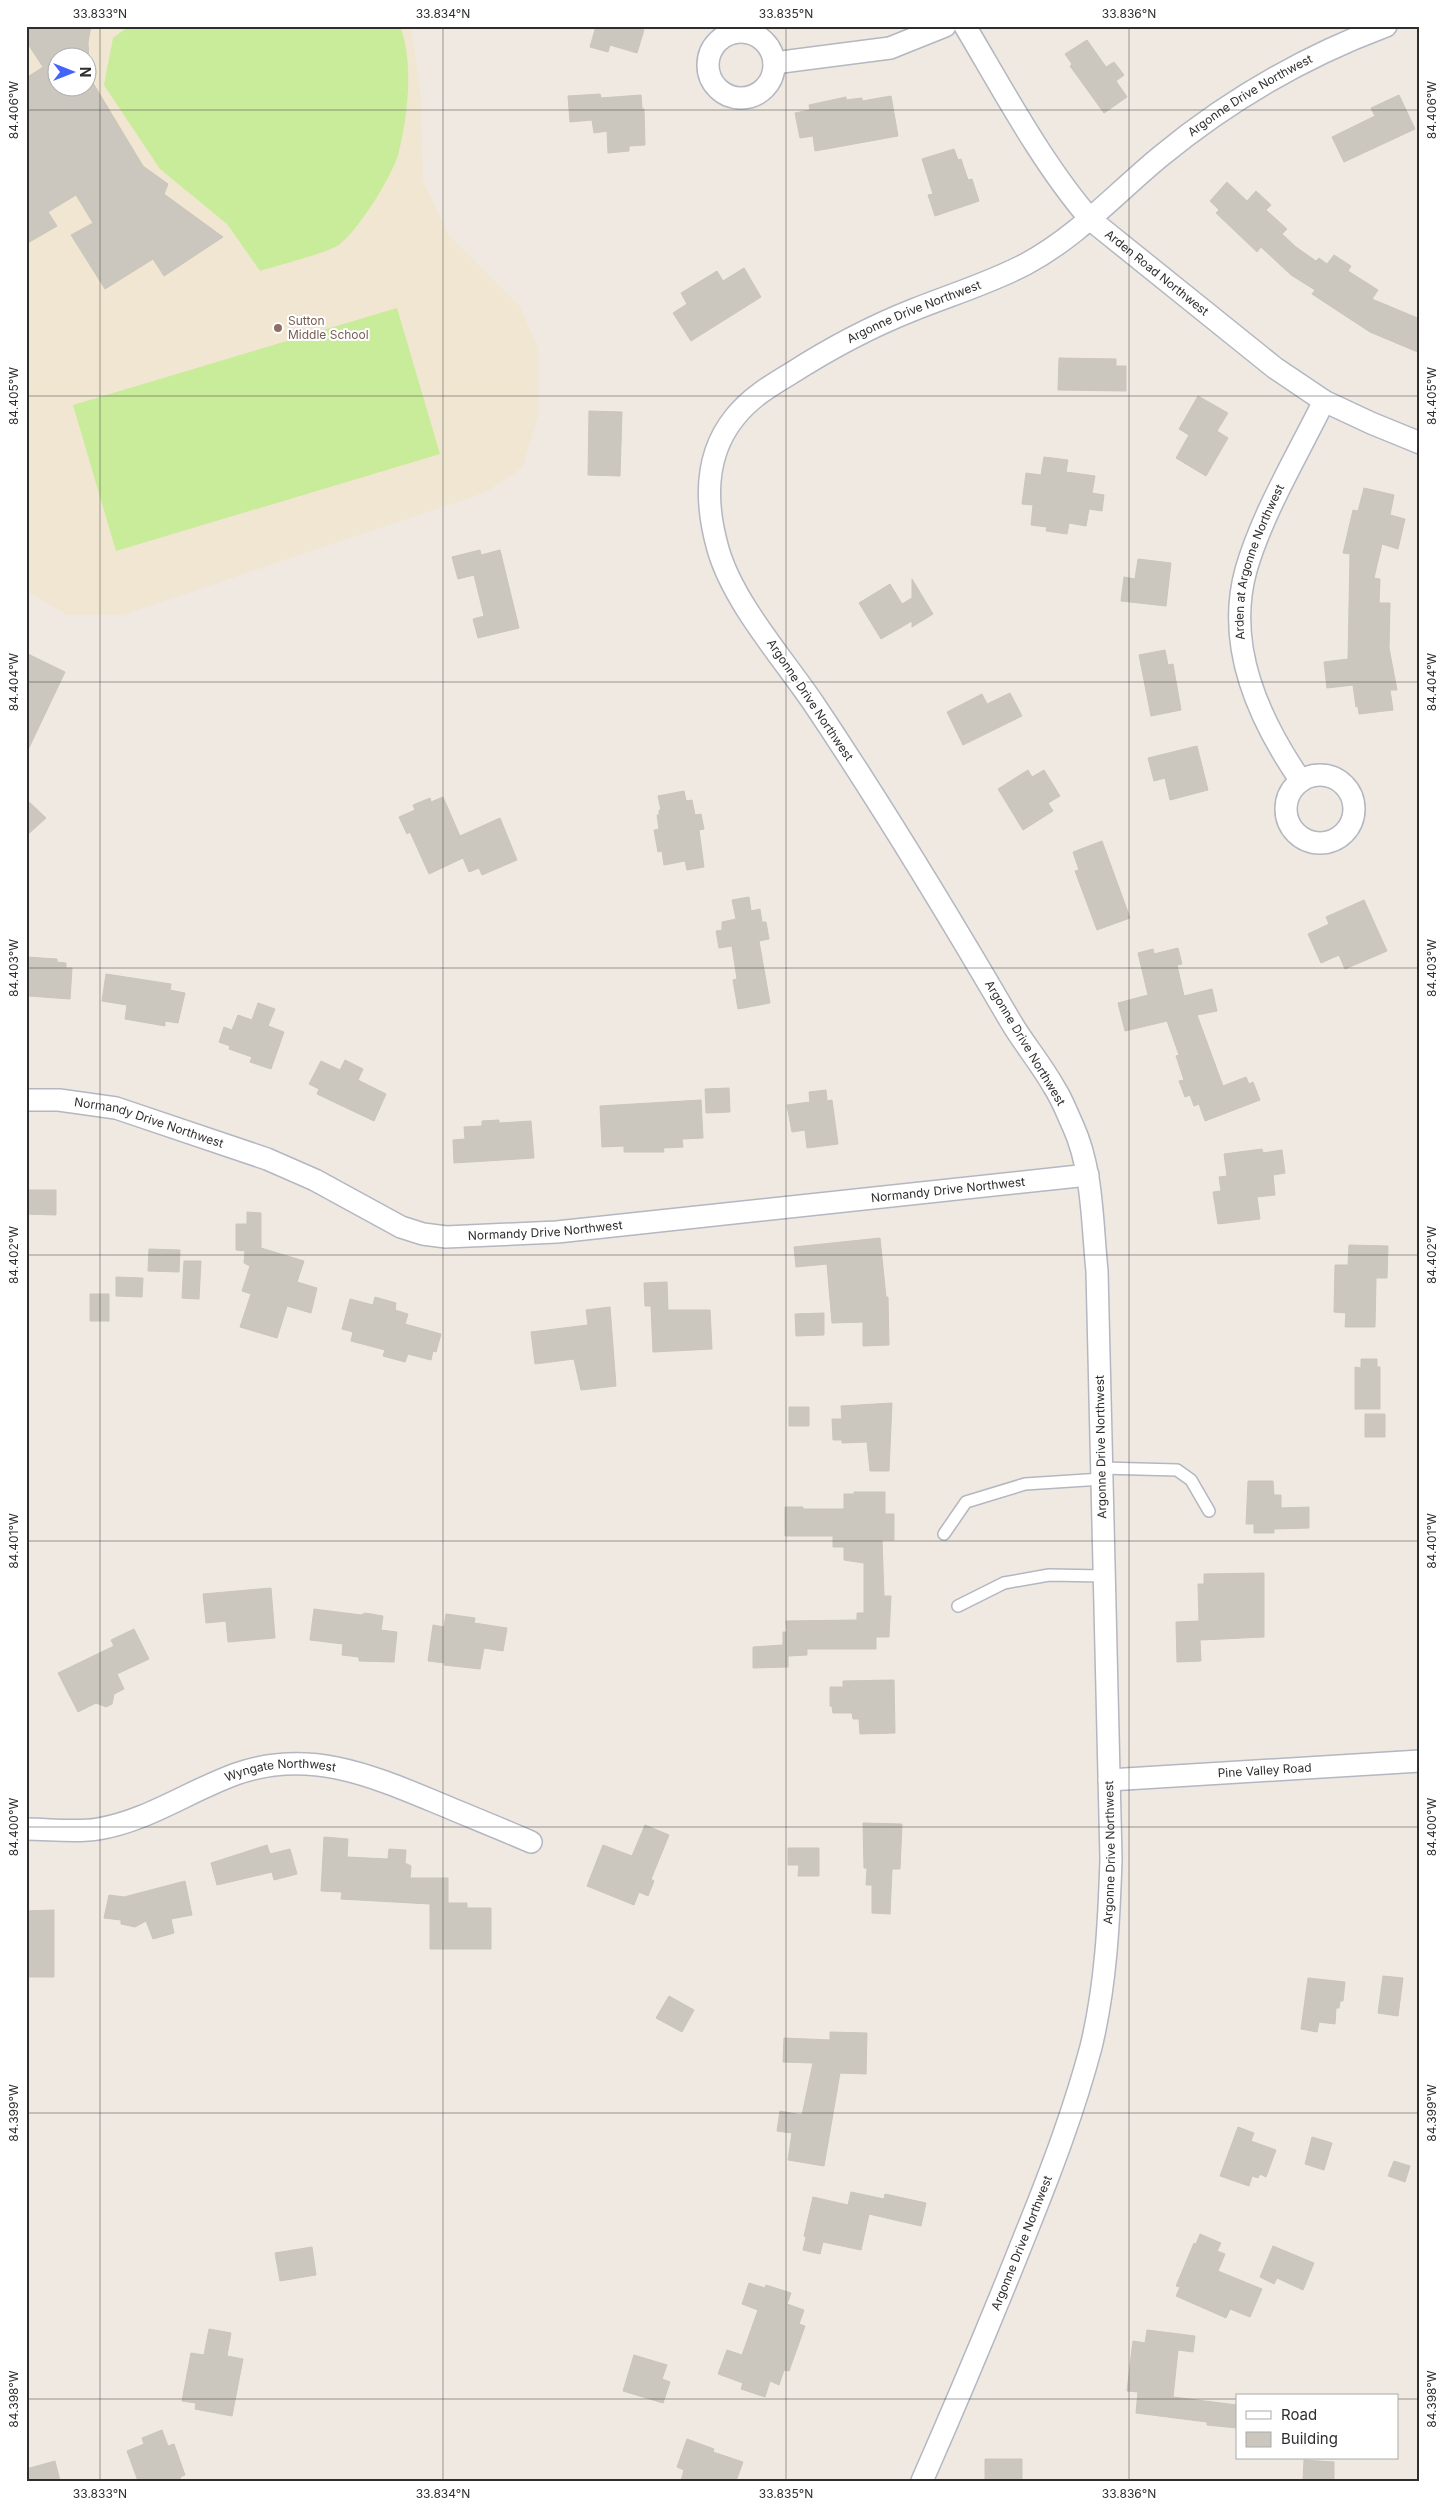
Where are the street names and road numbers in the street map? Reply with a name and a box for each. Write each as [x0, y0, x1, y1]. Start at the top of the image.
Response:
street label: Argonne Drive Northwest [1185, 51, 1315, 139]
street label: Arden Road Northwest [1102, 226, 1212, 319]
street label: Argonne Drive Northwest [844, 277, 983, 346]
street label: Arden at Argonne Northwest [1232, 482, 1287, 641]
street label: Argonne Drive Northwest [764, 636, 857, 764]
street label: Argonne Drive Northwest [982, 977, 1069, 1108]
street label: Normandy Drive Northwest [73, 1094, 226, 1151]
street label: Normandy Drive Northwest [870, 1174, 1026, 1205]
street label: Normandy Drive Northwest [468, 1217, 623, 1243]
street label: Argonne Drive Northwest [1092, 1375, 1109, 1519]
street label: Wyngate Northwest [222, 1756, 337, 1785]
street label: Pine Valley Road [1217, 1760, 1312, 1780]
street label: Argonne Drive Northwest [1100, 1780, 1118, 1925]
street label: Argonne Drive Northwest [988, 2173, 1055, 2312]

